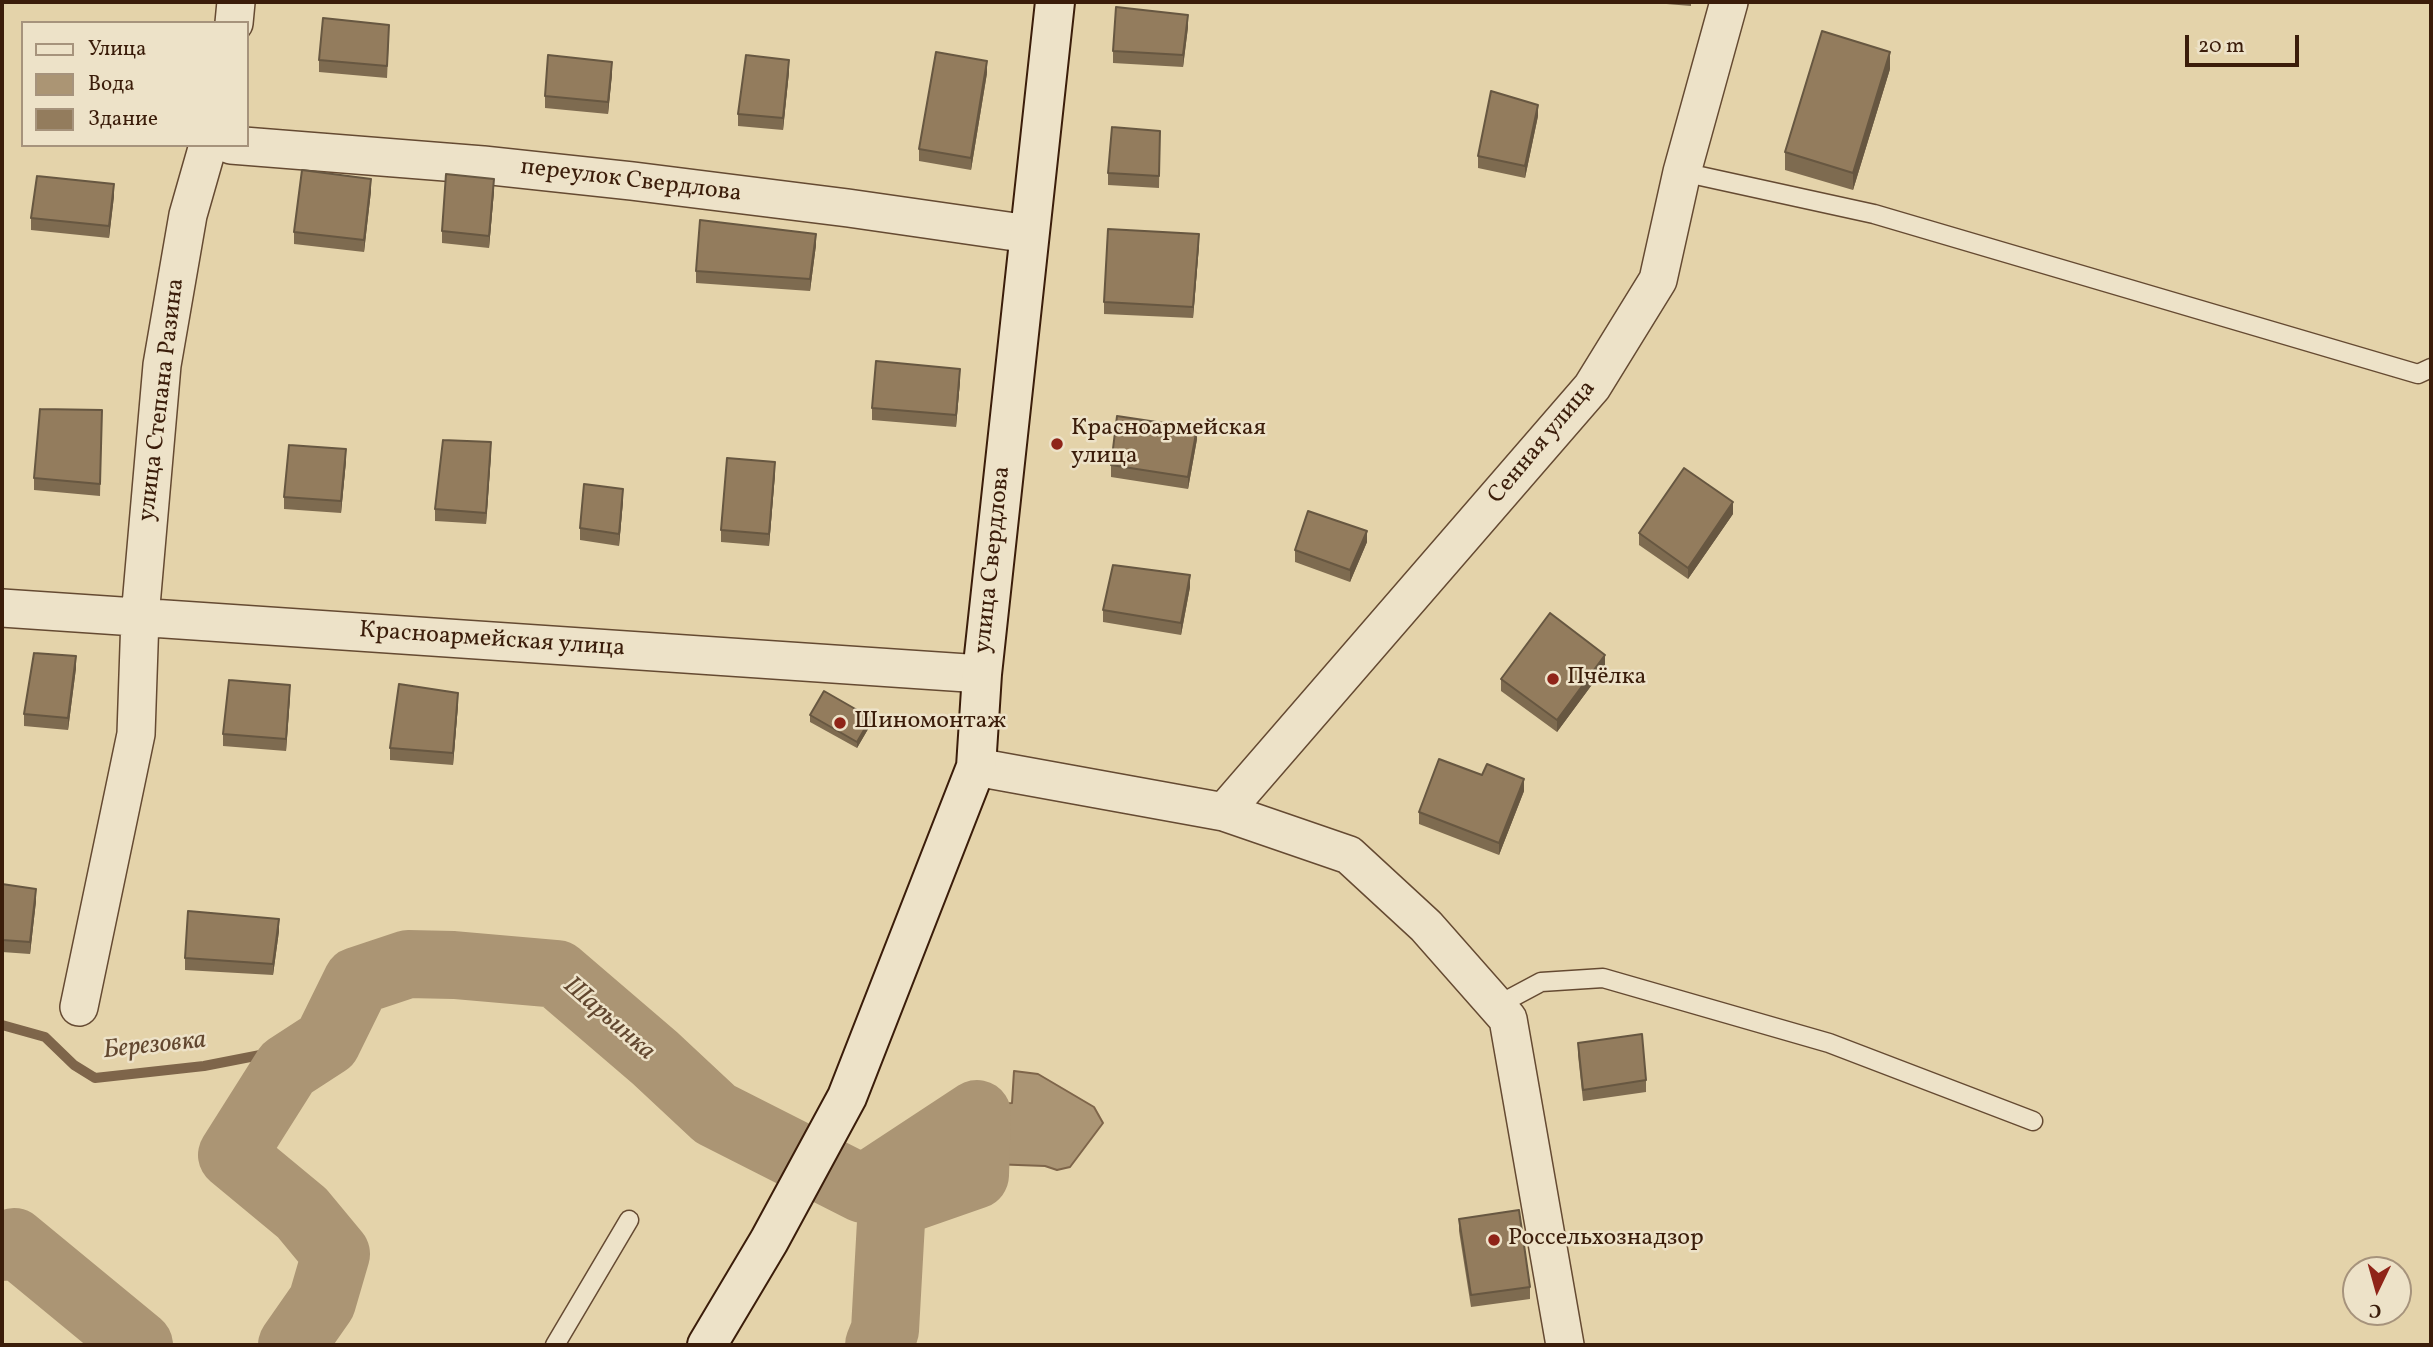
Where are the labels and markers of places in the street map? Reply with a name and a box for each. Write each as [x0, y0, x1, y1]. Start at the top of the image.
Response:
place label: Красноармейская улица [1071, 416, 1266, 472]
marker: Красноармейская улица [1049, 436, 1065, 452]
place label: Пчёлка [1567, 665, 1646, 693]
marker: Пчёлка [1545, 671, 1561, 687]
place label: Шиномонтаж [854, 709, 1006, 737]
marker: Шиномонтаж [832, 715, 848, 731]
place label: Россельхознадзор [1508, 1226, 1704, 1254]
marker: Россельхознадзор [1486, 1232, 1502, 1248]

